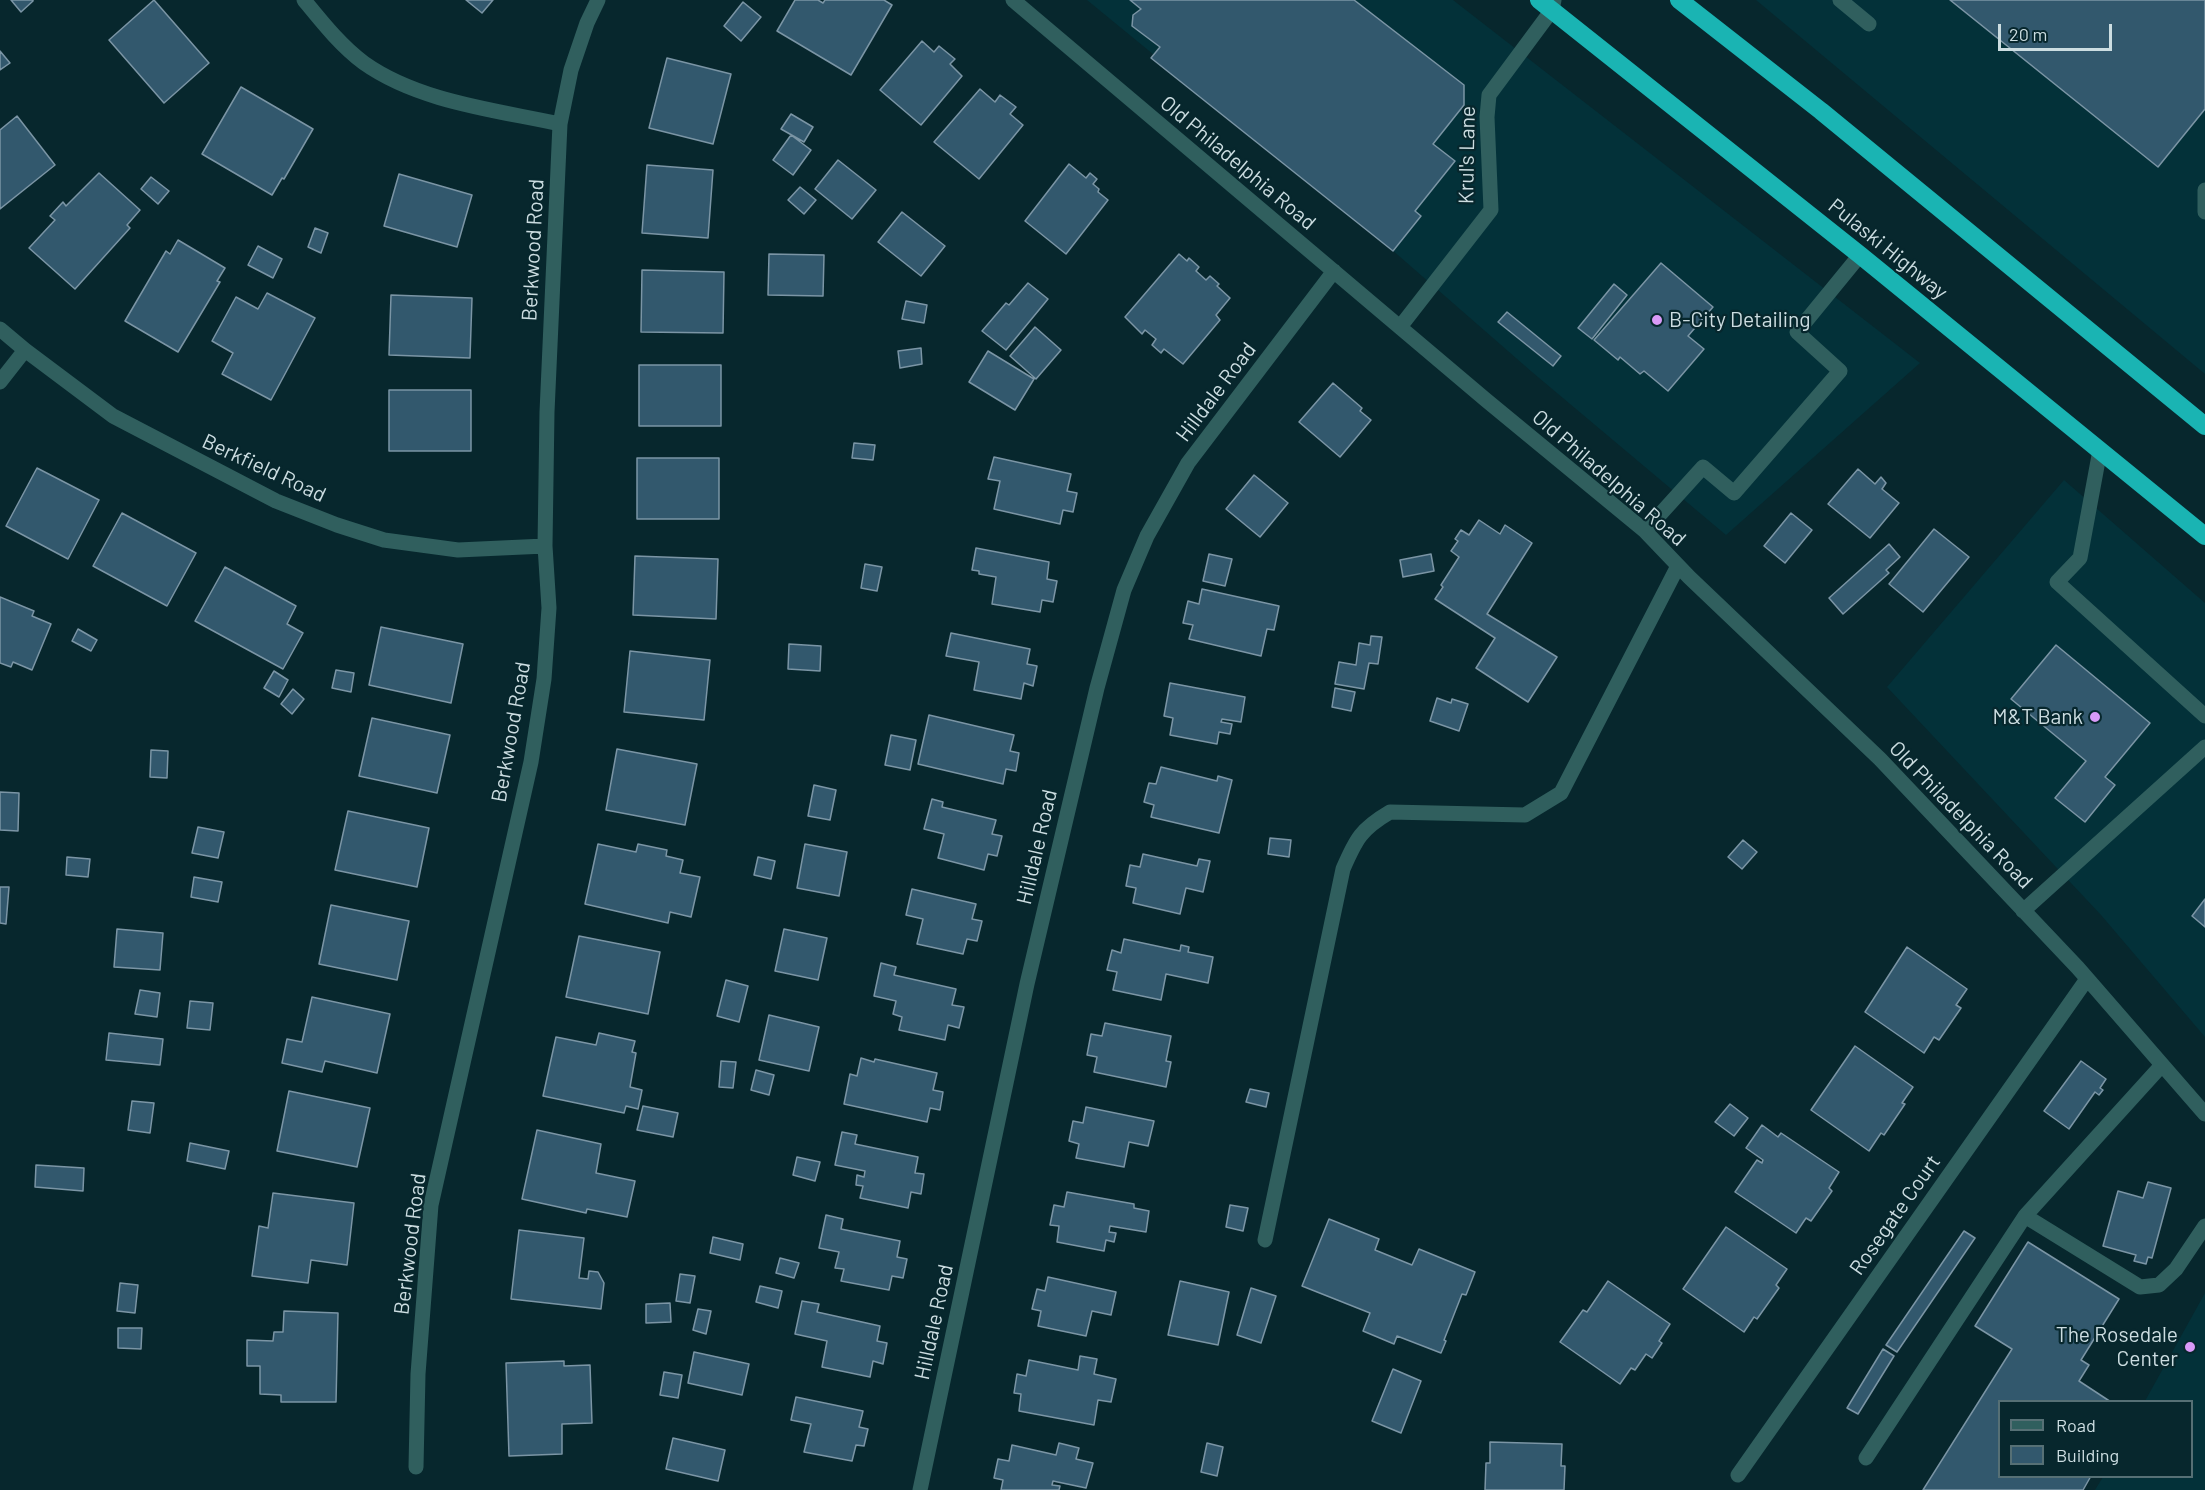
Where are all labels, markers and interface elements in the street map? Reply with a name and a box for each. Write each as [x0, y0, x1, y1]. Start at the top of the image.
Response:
scale bar [2001, 12, 2115, 50]
text: 20 m [2009, 23, 2047, 45]
street label: Old Philadelphia Road [1155, 91, 1321, 235]
street label: Krul's Lane [1454, 106, 1480, 204]
street label: Berkwood Road [517, 178, 549, 322]
street label: Pulaski Highway [1823, 193, 1953, 305]
place label: B-City Detailing [1669, 307, 1811, 333]
marker: B-City Detailing [1650, 313, 1664, 327]
street label: Hilldale Road [1171, 337, 1261, 447]
street label: Old Philadelphia Road [1527, 404, 1691, 552]
street label: Berkfield Road [198, 428, 330, 508]
street label: Berkwood Road [486, 660, 536, 804]
place label: M&T Bank [1992, 704, 2083, 730]
marker: M&T Bank [2088, 710, 2102, 724]
street label: Old Philadelphia Road [1884, 736, 2038, 894]
street label: Hilldale Road [1011, 787, 1063, 907]
street label: Rosegate Court [1844, 1150, 1946, 1280]
street label: Berkwood Road [389, 1172, 431, 1316]
street label: Hilldale Road [909, 1262, 959, 1382]
place label: The Rosedale Center [2056, 1322, 2178, 1372]
marker: The Rosedale Center [2183, 1340, 2197, 1354]
legend [1998, 1400, 2193, 1478]
text: Road [2056, 1414, 2096, 1436]
text: Building [2056, 1444, 2119, 1466]

